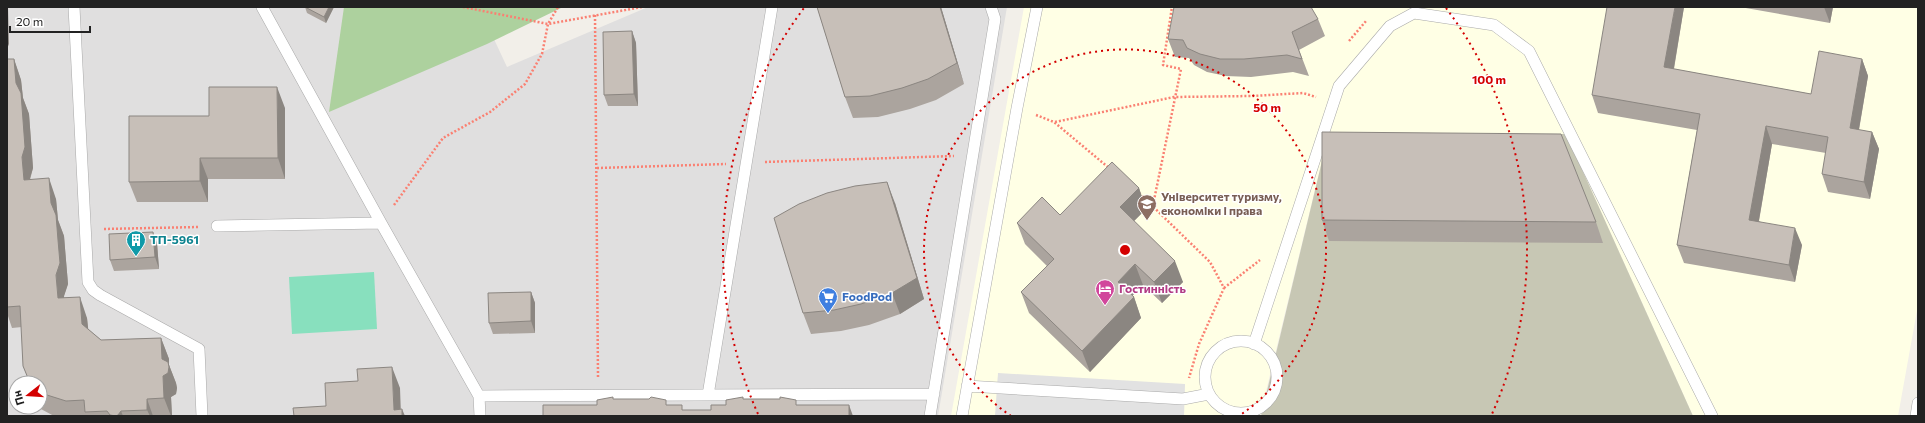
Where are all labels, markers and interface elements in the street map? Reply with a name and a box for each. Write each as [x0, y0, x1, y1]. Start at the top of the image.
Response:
scale bar [10, 8, 90, 34]
text: 20 m [16, 14, 43, 28]
text: 100 m [1472, 72, 1506, 86]
text: 50 m [1253, 100, 1281, 114]
place label: Університет туризму, економіки і права [1161, 189, 1282, 217]
school or university icon: Університет туризму, економіки і права [1136, 193, 1158, 221]
building icon: ТП-5961 [125, 229, 147, 257]
place label: ТП-5961 [150, 232, 199, 246]
centre of rings [1118, 243, 1132, 257]
hotel icon: Гостинність [1094, 278, 1116, 306]
place label: Гостинність [1119, 281, 1187, 295]
supermarket icon: FoodPod [817, 286, 839, 314]
place label: FoodPod [842, 289, 892, 303]
north arrow [8, 375, 48, 415]
text: Пн [10, 389, 26, 407]

